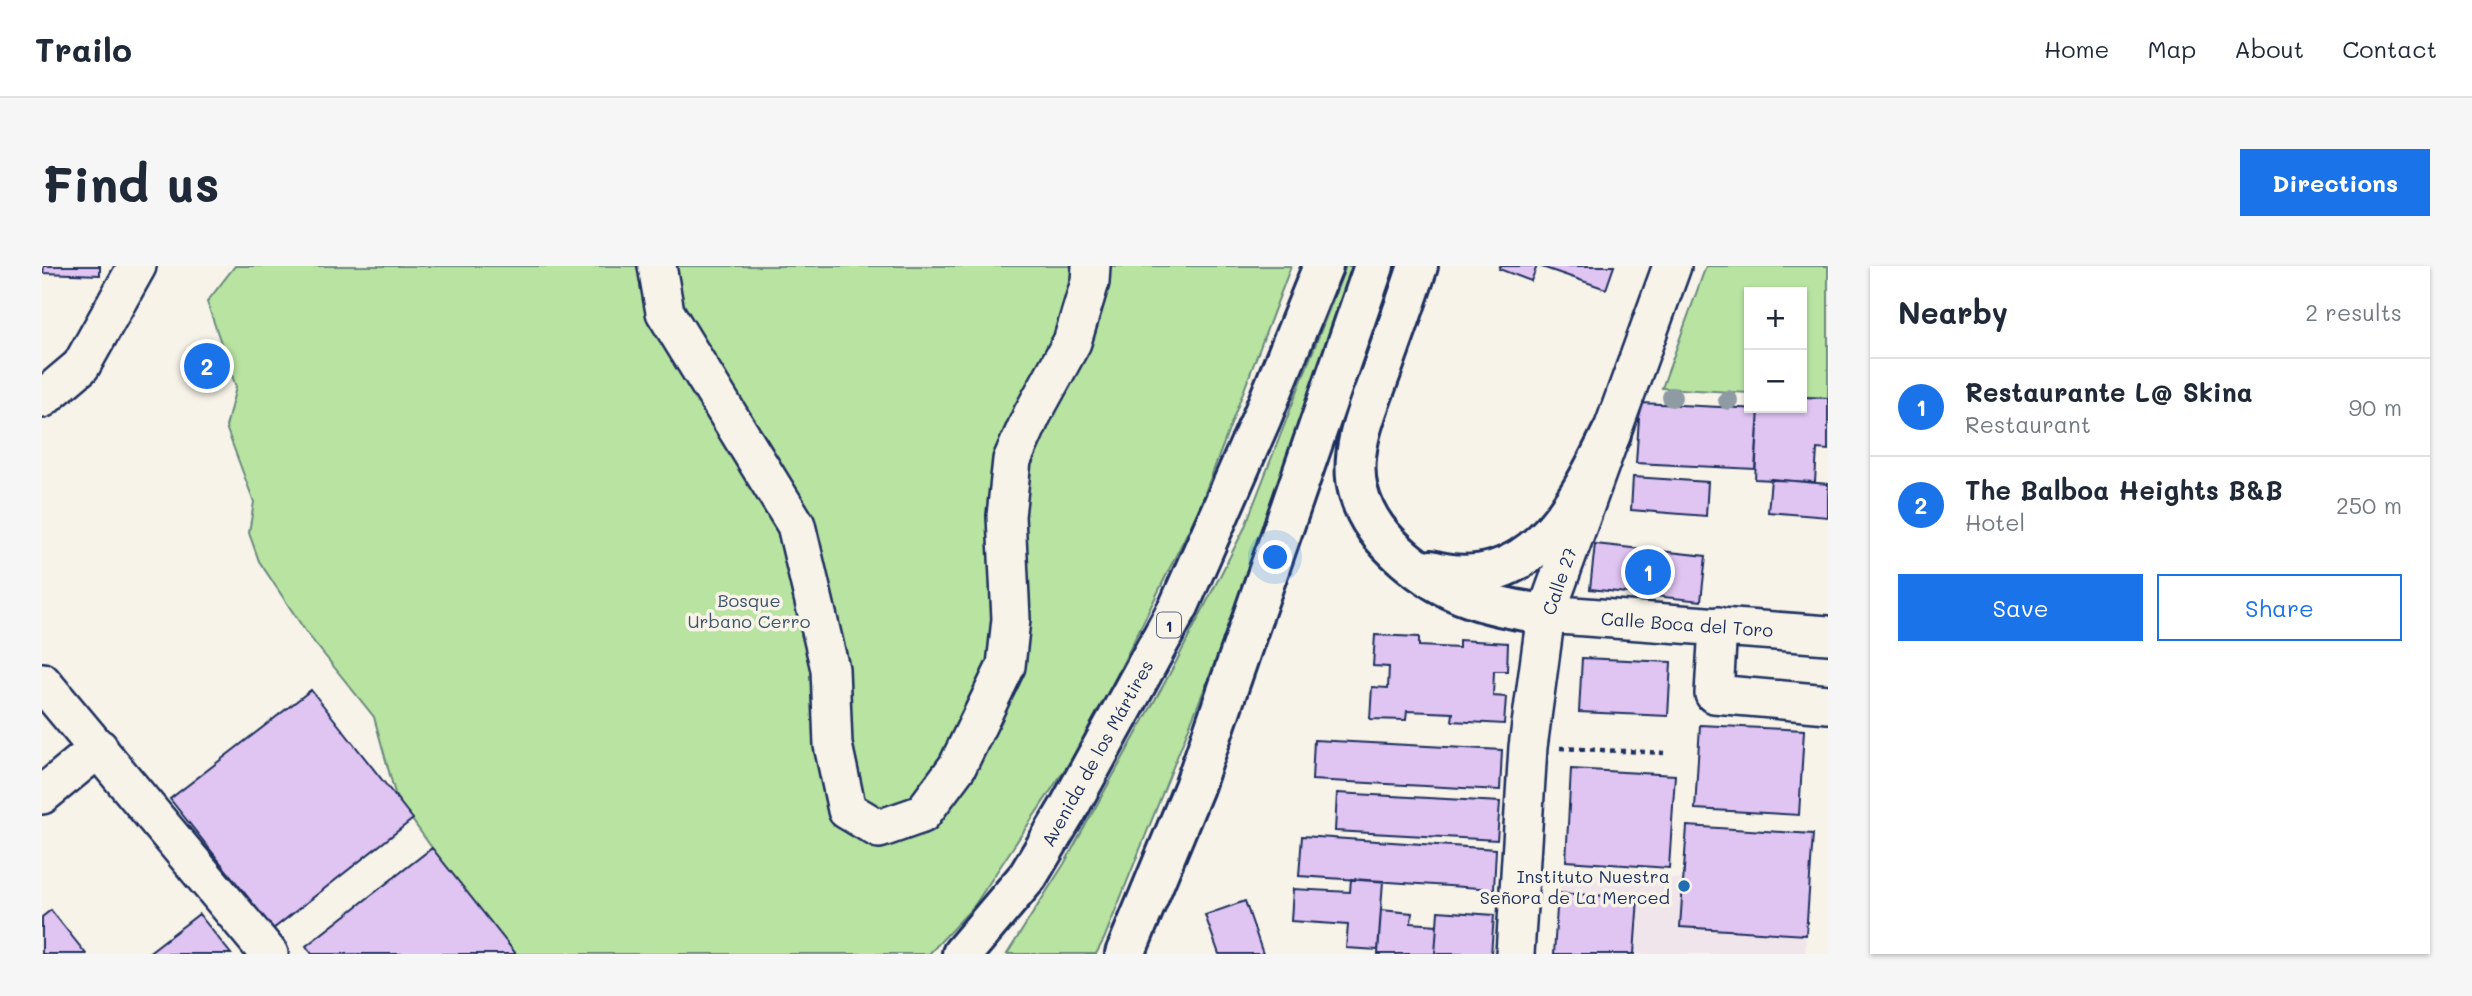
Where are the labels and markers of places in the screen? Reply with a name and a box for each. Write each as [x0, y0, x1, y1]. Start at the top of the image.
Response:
pin: 2 [184, 340, 230, 392]
pin: 1 [1625, 546, 1671, 598]
place label: Instituto Nuestra Señora de La Merced [1480, 864, 1670, 909]
marker: Instituto Nuestra Señora de La Merced [1676, 878, 1692, 894]

